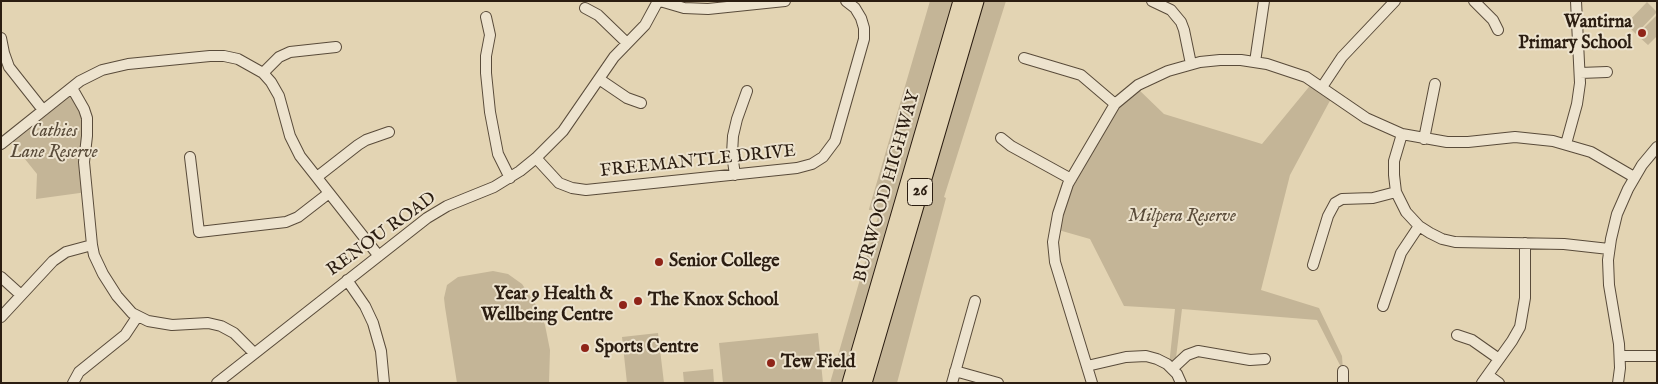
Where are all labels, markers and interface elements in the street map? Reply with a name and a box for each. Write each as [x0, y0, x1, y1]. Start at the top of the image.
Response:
place label: Wantirna Primary School [1518, 12, 1632, 54]
marker: Wantirna Primary School [1636, 27, 1648, 39]
street label: BURWOOD HIGHWAY [850, 89, 926, 285]
park label: Cathies Lane Reserve [10, 121, 98, 163]
street label: FREEMANTLE DRIVE [599, 141, 797, 183]
road number: 26 [908, 178, 932, 206]
street label: RENOU ROAD [323, 188, 441, 282]
park label: Milpera Reserve [1128, 206, 1236, 228]
place label: Senior College [669, 251, 780, 273]
marker: Senior College [653, 256, 665, 268]
place label: Year 9 Health & Wellbeing Centre [481, 284, 613, 326]
place label: The Knox School [648, 290, 778, 312]
marker: The Knox School [632, 295, 644, 307]
marker: Year 9 Health & Wellbeing Centre [617, 299, 629, 311]
place label: Sports Centre [595, 337, 698, 359]
marker: Sports Centre [579, 342, 591, 354]
place label: Tew Field [781, 352, 855, 374]
marker: Tew Field [765, 357, 777, 369]

